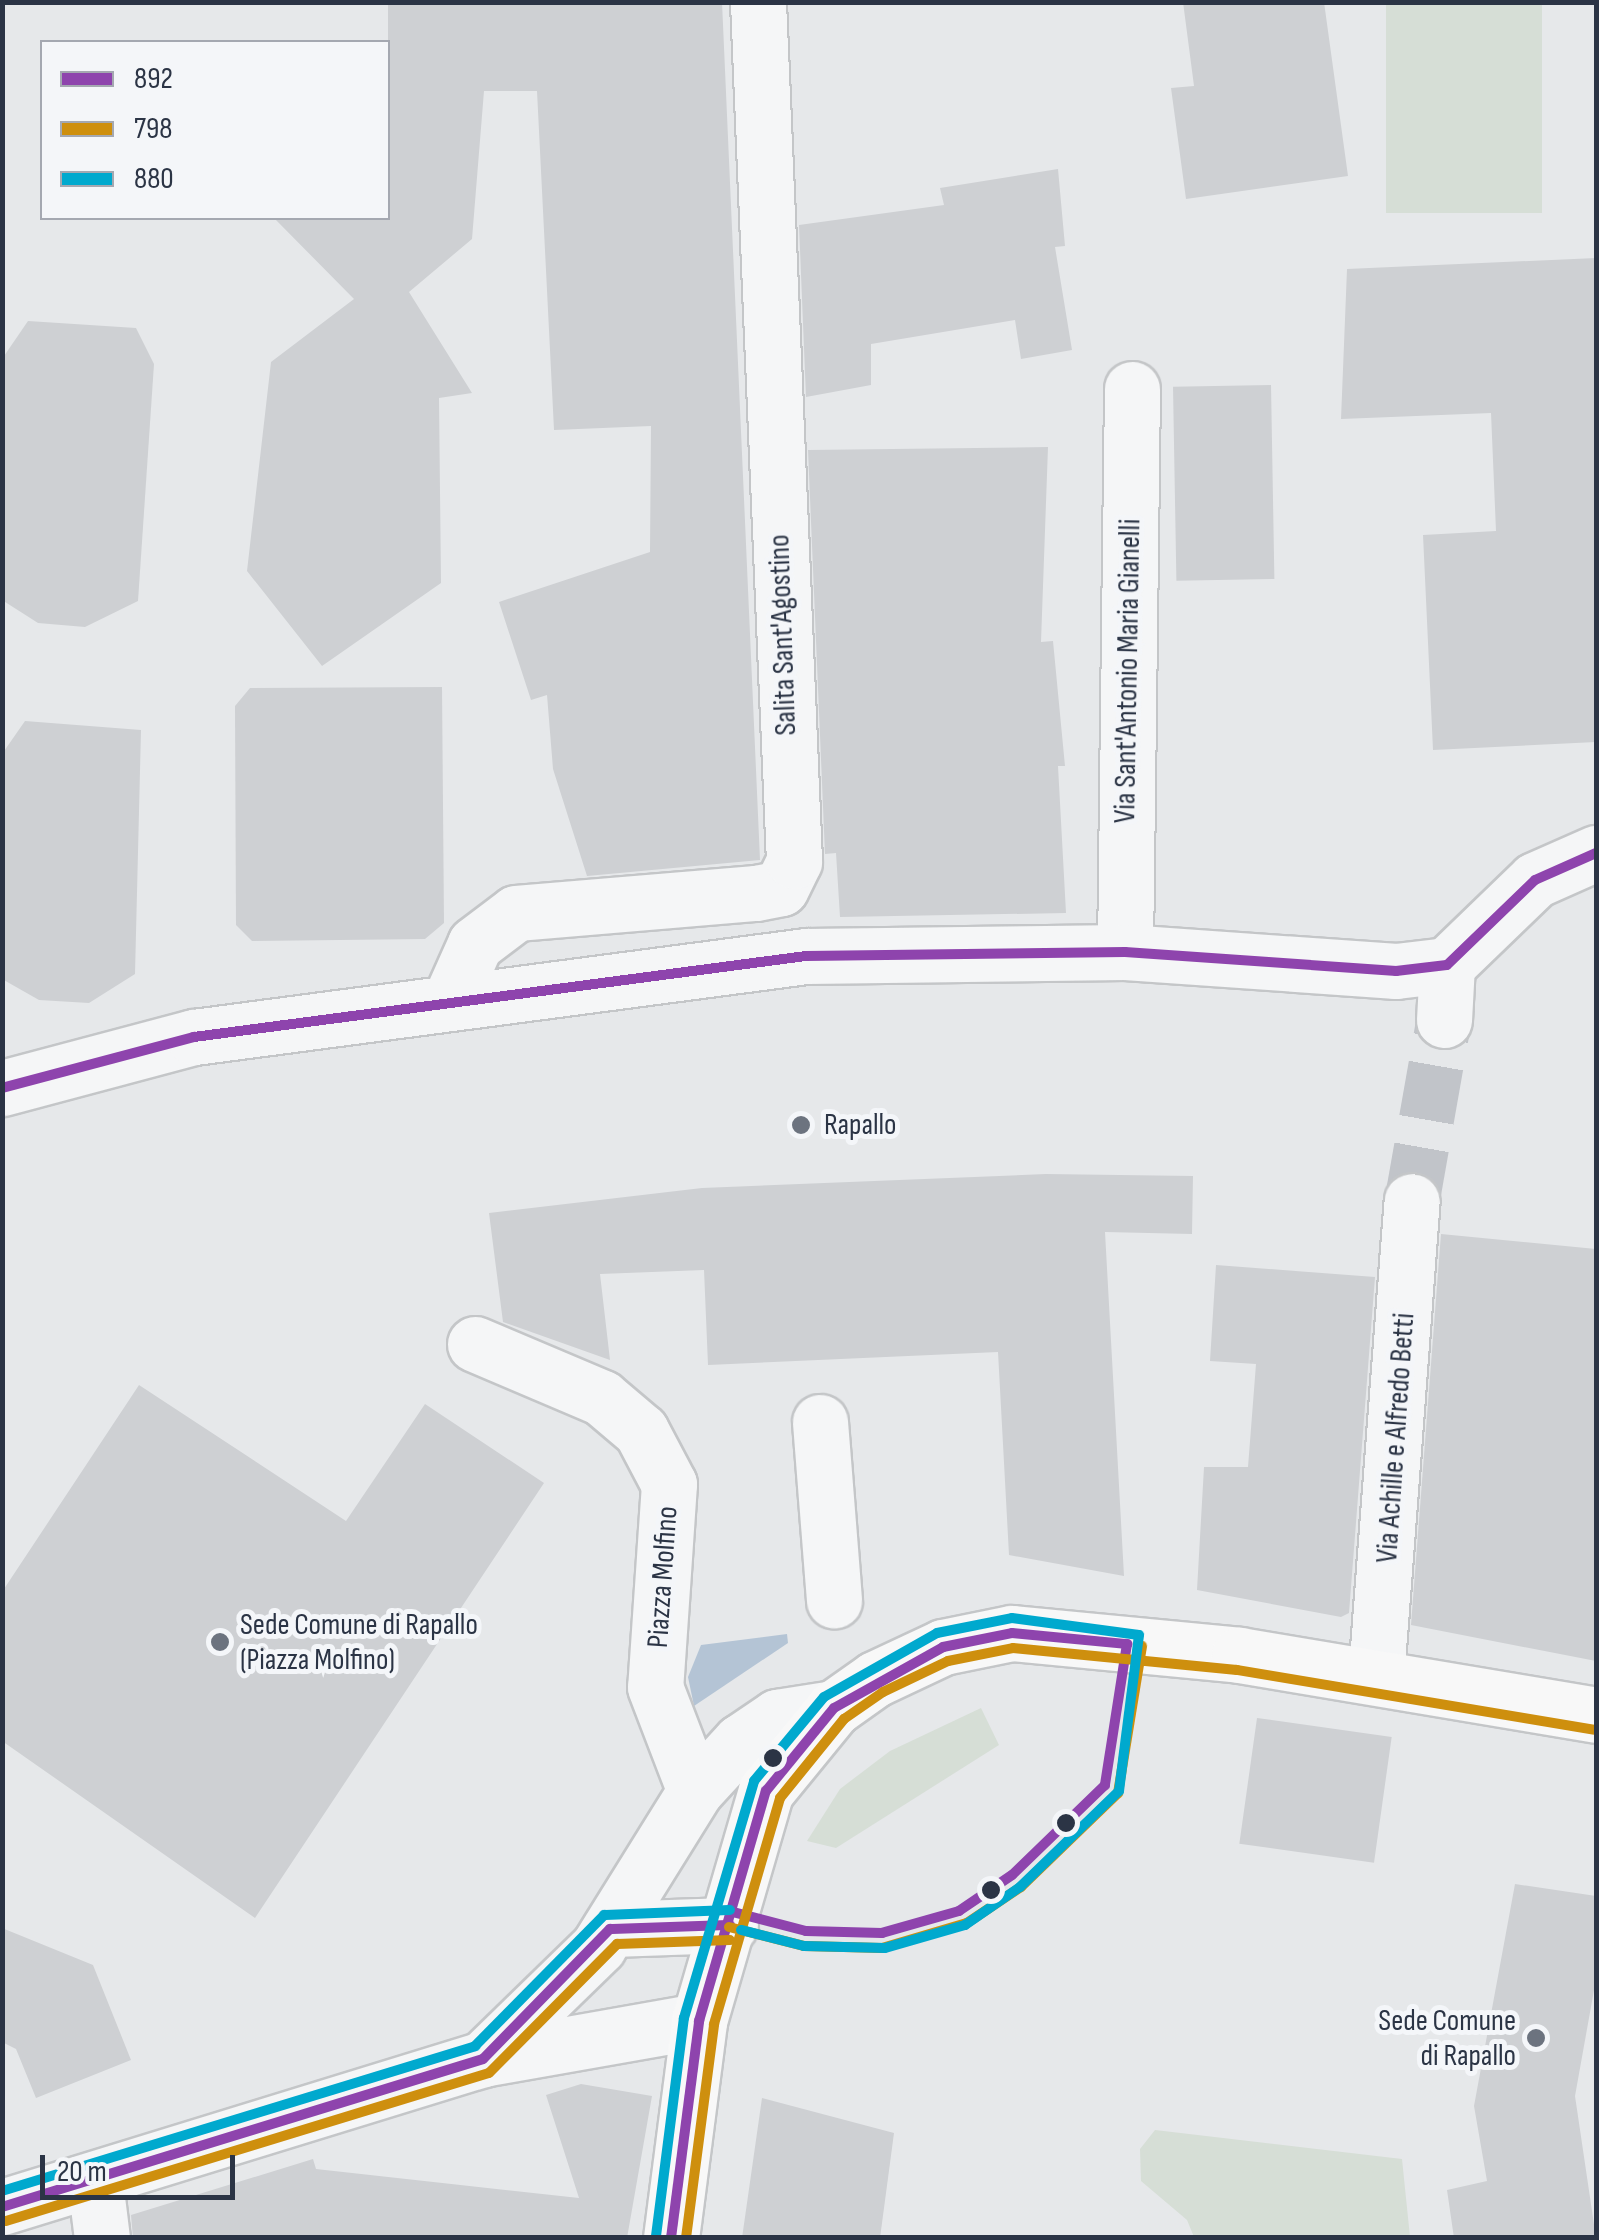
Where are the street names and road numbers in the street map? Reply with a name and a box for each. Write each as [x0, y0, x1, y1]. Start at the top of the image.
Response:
street label: Via Sant'Antonio Maria Gianelli [1107, 518, 1149, 824]
street label: Salita Sant'Agostino [762, 534, 804, 736]
street label: Via Achille e Alfredo Betti [1369, 1312, 1423, 1564]
street label: Piazza Molfino [640, 1505, 686, 1649]

